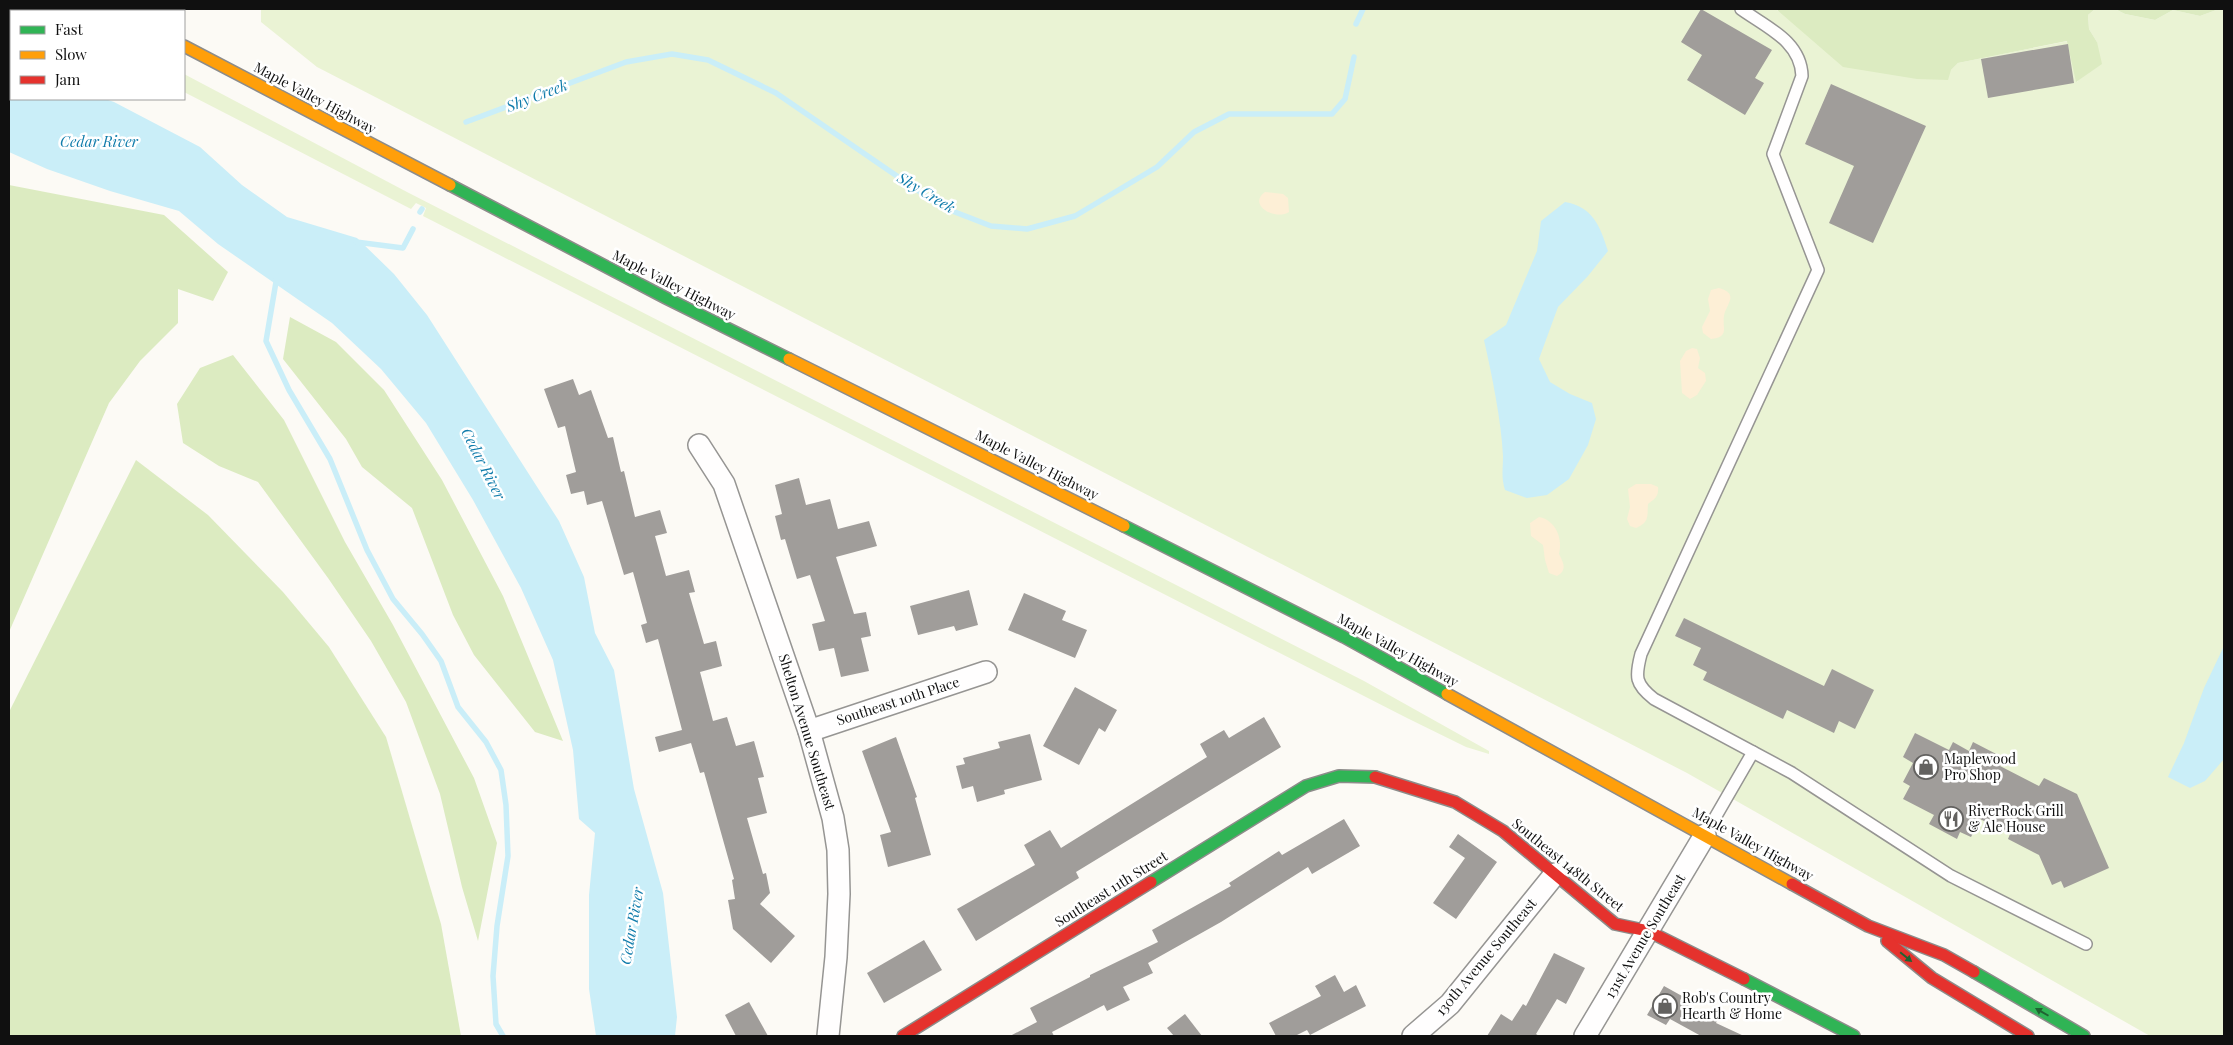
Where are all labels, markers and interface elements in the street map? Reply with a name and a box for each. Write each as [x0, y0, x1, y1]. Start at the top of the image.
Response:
legend [10, 10, 185, 100]
text: Fast [55, 19, 84, 39]
text: Slow [55, 44, 87, 64]
street label: Maple Valley Highway [251, 57, 380, 138]
text: Jam [54, 69, 81, 89]
water label: Shy Creek [502, 74, 570, 116]
water label: Cedar River [60, 131, 139, 151]
water label: Shy Creek [893, 167, 959, 217]
street label: Maple Valley Highway [609, 245, 739, 324]
water label: Cedar River [457, 424, 511, 503]
street label: Maple Valley Highway [972, 425, 1102, 504]
street label: Maple Valley Highway [1334, 608, 1462, 691]
street label: Shelton Avenue Southeast [775, 651, 841, 813]
street label: Southeast 10th Place [834, 672, 962, 729]
place label: Maplewood Pro Shop [1944, 749, 2016, 784]
shop icon: Maplewood Pro Shop [1913, 754, 1939, 780]
place label: RiverRock Grill & Ale House [1968, 801, 2064, 836]
street label: Maple Valley Highway [1689, 802, 1817, 885]
restaurant icon: RiverRock Grill & Ale House [1938, 806, 1964, 832]
street label: Southeast 148th Street [1508, 814, 1629, 916]
street label: Southeast 11th Street [1051, 846, 1172, 931]
street label: 131st Avenue Southeast [1600, 869, 1690, 1001]
water label: Cedar River [614, 885, 648, 966]
street label: 130th Avenue Southeast [1431, 893, 1541, 1019]
one-way arrow [1899, 952, 1912, 963]
place label: Rob's Country Hearth & Home [1682, 988, 1782, 1023]
shop icon: Rob's Country Hearth & Home [1652, 993, 1678, 1019]
one-way arrow [2035, 1008, 2049, 1017]

